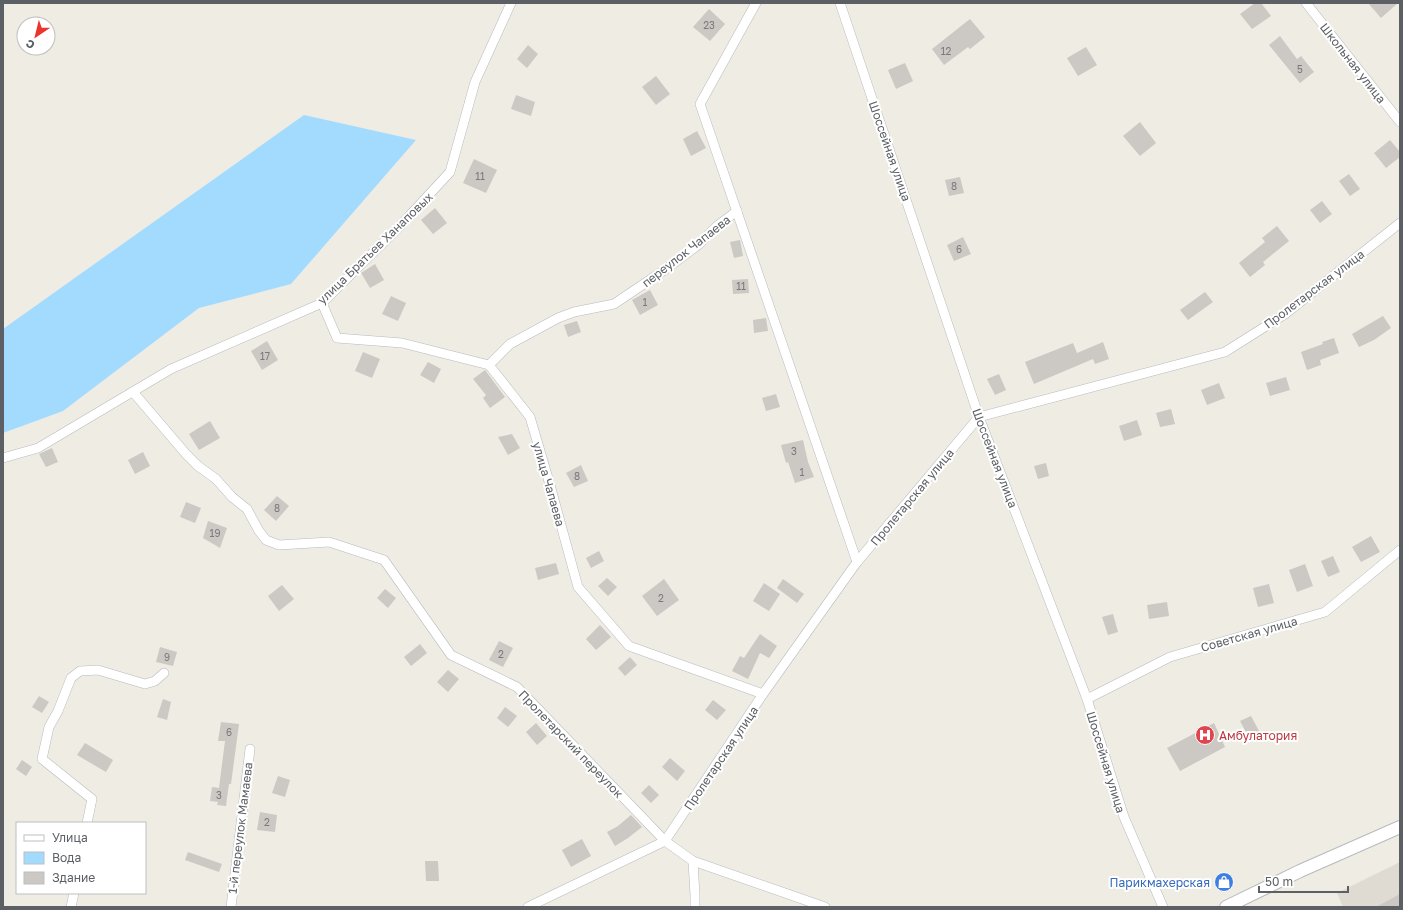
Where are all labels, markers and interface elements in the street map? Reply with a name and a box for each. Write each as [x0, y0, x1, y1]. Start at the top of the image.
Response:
north arrow [16, 16, 56, 56]
house number: 23 [703, 19, 715, 31]
street label: Школьная улица [1317, 20, 1389, 106]
text: С [23, 37, 37, 52]
house number: 12 [941, 45, 952, 57]
house number: 5 [1297, 63, 1303, 75]
street label: Шоссейная улица [866, 99, 914, 203]
house number: 11 [475, 170, 485, 182]
house number: 8 [951, 180, 957, 192]
street label: улица Братьев Ханаповых [314, 189, 436, 307]
street label: переулок Чапаева [639, 212, 733, 290]
house number: 6 [956, 243, 962, 255]
street label: Пролетарская улица [1261, 246, 1367, 332]
house number: 11 [736, 280, 746, 292]
house number: 1 [643, 296, 648, 308]
house number: 17 [260, 350, 270, 362]
street label: Шоссейная улица [969, 406, 1021, 510]
street label: улица Чапаева [530, 440, 568, 528]
house number: 3 [791, 445, 797, 457]
street label: Пролетарская улица [867, 445, 957, 549]
house number: 1 [800, 466, 805, 478]
house number: 8 [574, 470, 580, 482]
house number: 8 [274, 502, 280, 514]
house number: 19 [210, 527, 220, 539]
house number: 2 [658, 592, 664, 604]
street label: Советская улица [1199, 613, 1299, 655]
house number: 2 [498, 648, 504, 660]
house number: 9 [164, 651, 170, 663]
street label: Пролетарский переулок [516, 687, 627, 801]
street label: Пролетарская улица [681, 703, 761, 813]
street label: Шоссейная улица [1083, 709, 1129, 815]
hospital icon: Амбулатория [1194, 724, 1216, 746]
house number: 6 [226, 726, 232, 738]
place label: Амбулатория [1219, 728, 1297, 743]
street label: 1-й переулок Мамаева [224, 761, 256, 895]
house number: 3 [216, 789, 222, 801]
house number: 2 [264, 816, 270, 828]
legend [16, 822, 146, 894]
text: Улица [52, 830, 88, 845]
text: Вода [52, 850, 81, 865]
scale bar [1259, 868, 1348, 894]
text: Здание [52, 870, 95, 885]
shop icon: Парикмахерская [1213, 871, 1235, 893]
text: 50 m [1265, 874, 1293, 889]
place label: Парикмахерская [1110, 875, 1210, 890]

